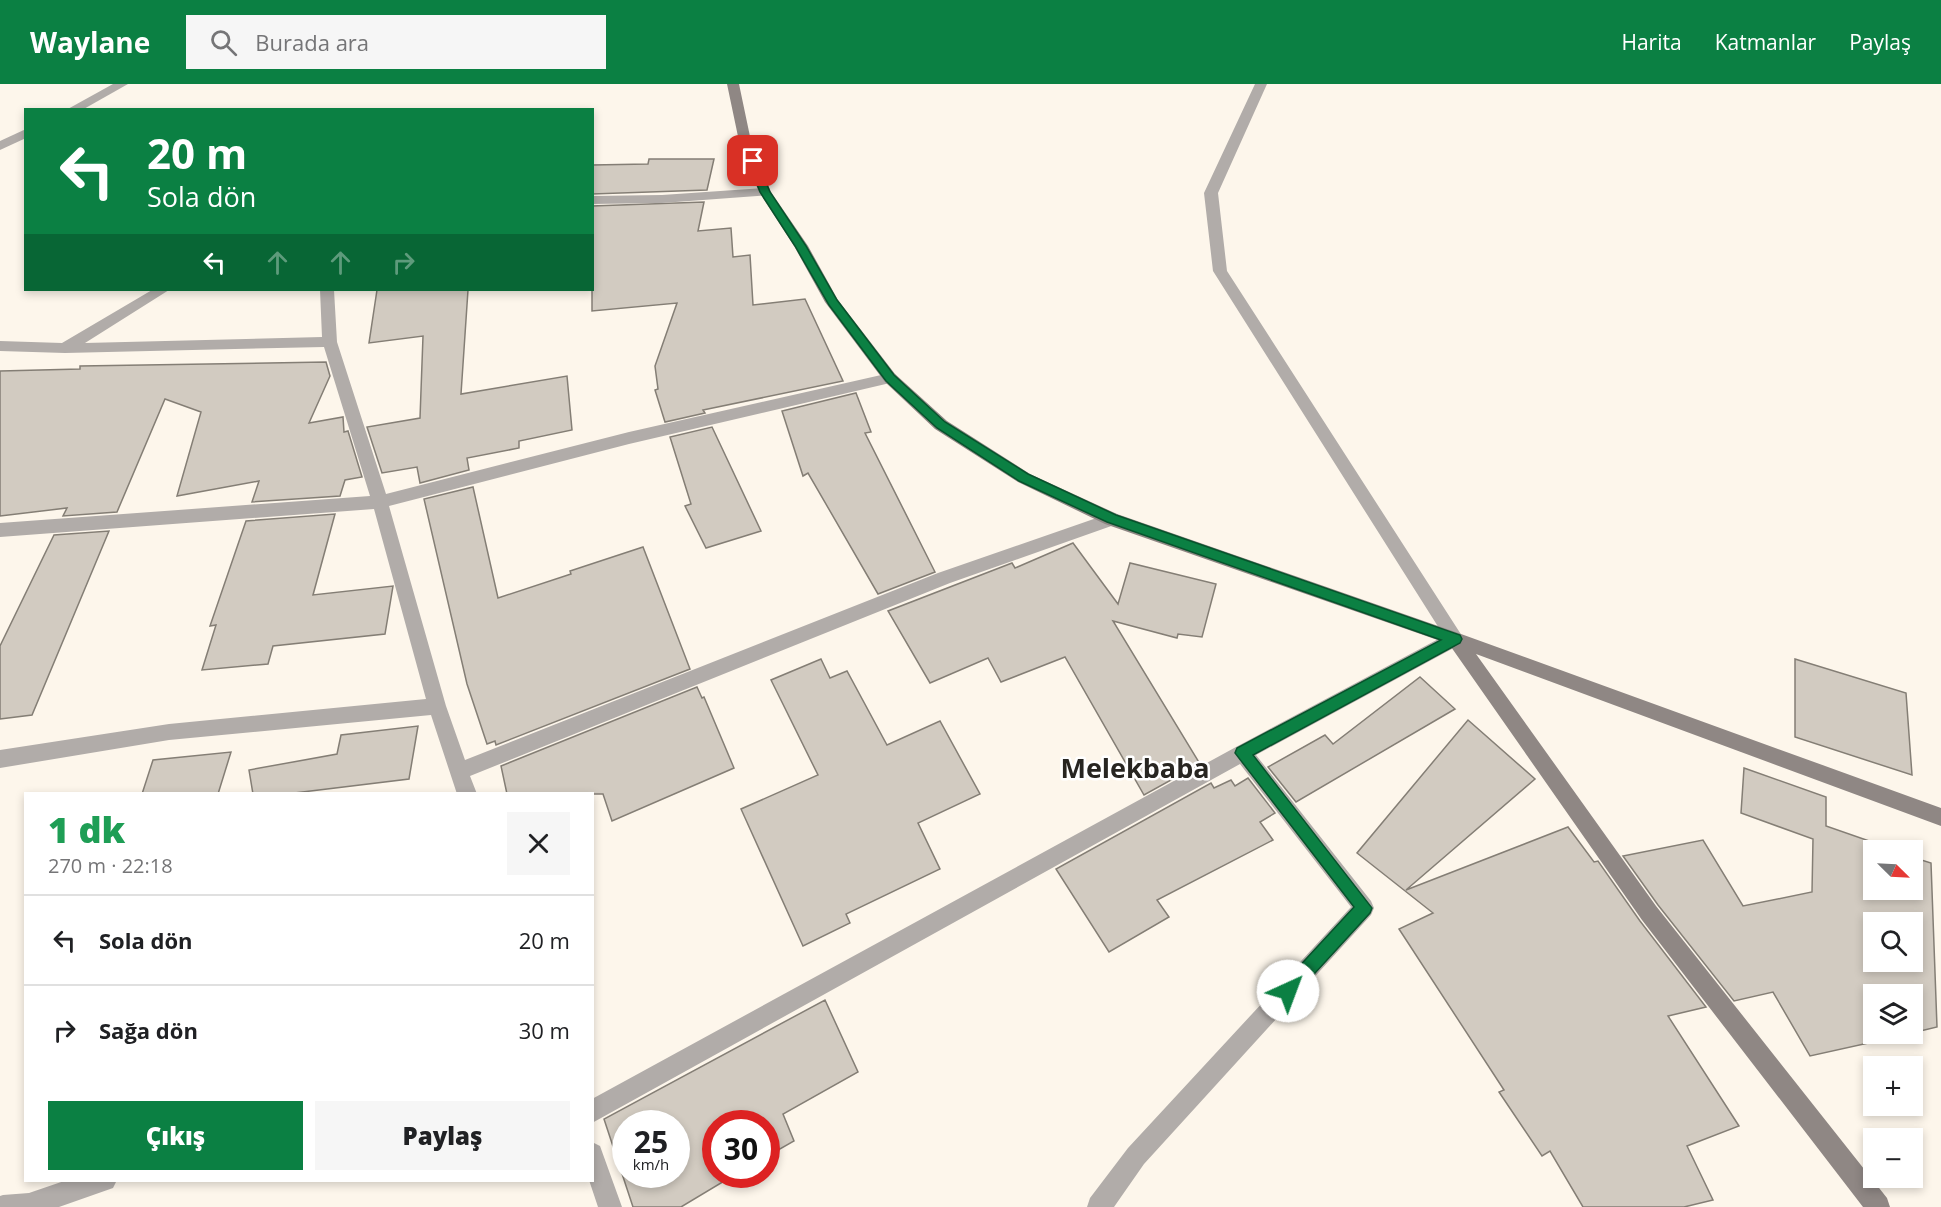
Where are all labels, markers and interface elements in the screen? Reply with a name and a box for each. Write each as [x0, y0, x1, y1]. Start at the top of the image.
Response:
search box [186, 15, 606, 69]
text: Waylane [30, 23, 150, 61]
icon: search [207, 26, 240, 59]
text: Burada ara [255, 27, 369, 57]
text: Harita [1621, 28, 1682, 56]
text: Katmanlar [1715, 28, 1816, 56]
text: Paylaş [1849, 28, 1911, 56]
text: 20 m [147, 124, 247, 181]
icon: left [48, 132, 126, 210]
pin [727, 135, 778, 186]
icon: arrive [736, 144, 769, 177]
text: Sola dön [147, 178, 256, 215]
icon: left [198, 246, 231, 279]
icon: ahead [261, 246, 294, 279]
icon: ahead [324, 246, 357, 279]
icon: right [387, 246, 420, 279]
district label: Melekbaba [1060, 749, 1210, 786]
text: 1 dk [48, 805, 125, 854]
button: close [507, 812, 570, 875]
north arrow [1863, 840, 1923, 900]
map controls [1863, 840, 1923, 1188]
text: 270 m · 22:18 [48, 852, 173, 879]
button: search [1863, 912, 1923, 972]
icon: left [48, 924, 81, 957]
text: Sola dön [99, 925, 192, 955]
text: 20 m [519, 925, 570, 955]
position arrow [1256, 959, 1320, 1023]
button: layers [1863, 984, 1923, 1044]
icon: right [48, 1014, 81, 1047]
text: Sağa dön [99, 1015, 198, 1045]
text: 30 m [519, 1015, 570, 1045]
button: + [1863, 1056, 1923, 1116]
button: Çıkış [48, 1101, 303, 1170]
button: Paylaş [315, 1101, 570, 1170]
speed limit sign: 30 [702, 1110, 780, 1188]
text: 25 [634, 1121, 668, 1162]
button: − [1863, 1128, 1923, 1188]
text: km/h [633, 1154, 669, 1174]

